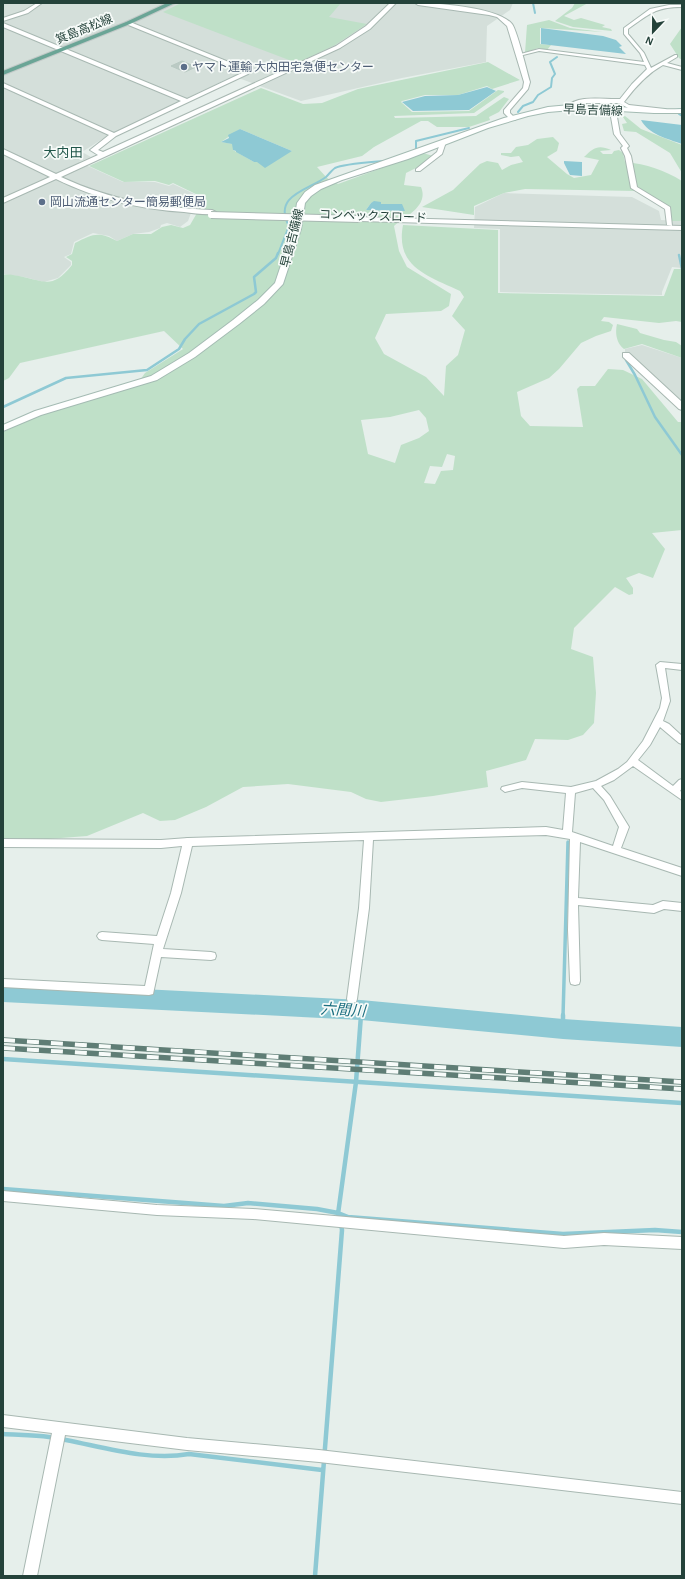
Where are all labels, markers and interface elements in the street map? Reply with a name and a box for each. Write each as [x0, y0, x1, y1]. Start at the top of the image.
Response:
street label: 箕島高松線 [54, 11, 114, 46]
north arrow [633, 12, 673, 52]
text: N [644, 34, 655, 47]
place label: ヤマト運輸 大内田宅急便センター [192, 60, 374, 73]
marker: ヤマト運輸 大内田宅急便センター [179, 62, 189, 72]
street label: 早島吉備線 [563, 102, 623, 117]
district label: 大内田 [43, 146, 83, 160]
place label: 岡山流通センター簡易郵便局 [50, 195, 206, 208]
marker: 岡山流通センター簡易郵便局 [37, 197, 47, 207]
street label: 早島吉備線 [278, 207, 305, 269]
street label: コンベックスロード [319, 208, 427, 224]
water label: 六間川 [320, 1001, 368, 1019]

